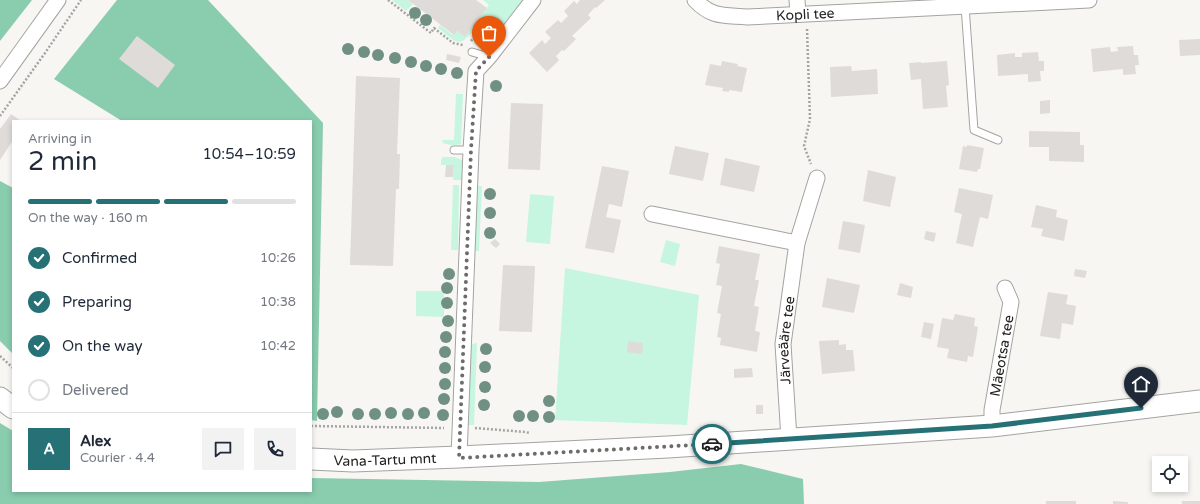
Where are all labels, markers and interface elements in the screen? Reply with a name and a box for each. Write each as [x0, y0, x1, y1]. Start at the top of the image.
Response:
street label: Kopli tee [776, 4, 835, 24]
pin [472, 16, 506, 57]
icon: bag [478, 22, 500, 44]
text: Arriving in [28, 131, 92, 147]
text: 10:54–10:59 [202, 145, 296, 163]
text: 2 min [28, 146, 97, 177]
text: On the way · 160 m [28, 210, 148, 226]
icon: check [28, 247, 50, 269]
text: Confirmed [62, 249, 137, 267]
text: 10:26 [260, 250, 296, 266]
icon: check [28, 291, 50, 313]
text: Preparing [62, 293, 132, 311]
text: 10:38 [260, 294, 296, 310]
street label: Järveääre tee [774, 295, 798, 385]
street label: Mäeotsa tee [986, 314, 1017, 398]
icon: check [28, 335, 50, 357]
text: On the way [62, 337, 142, 355]
text: 10:42 [260, 338, 296, 354]
pin [1124, 367, 1158, 408]
icon: home [1130, 373, 1152, 395]
text: Delivered [62, 381, 129, 399]
courier [692, 424, 732, 464]
button: chat [202, 428, 244, 470]
button: phone [254, 428, 296, 470]
text: Alex [80, 432, 111, 450]
icon: car [701, 433, 723, 455]
text: A [43, 440, 55, 458]
street label: Vana-Tartu mnt [333, 449, 437, 470]
text: Courier · 4.4 [80, 450, 155, 466]
map controls [1152, 456, 1188, 492]
button: locate [1152, 456, 1188, 492]

